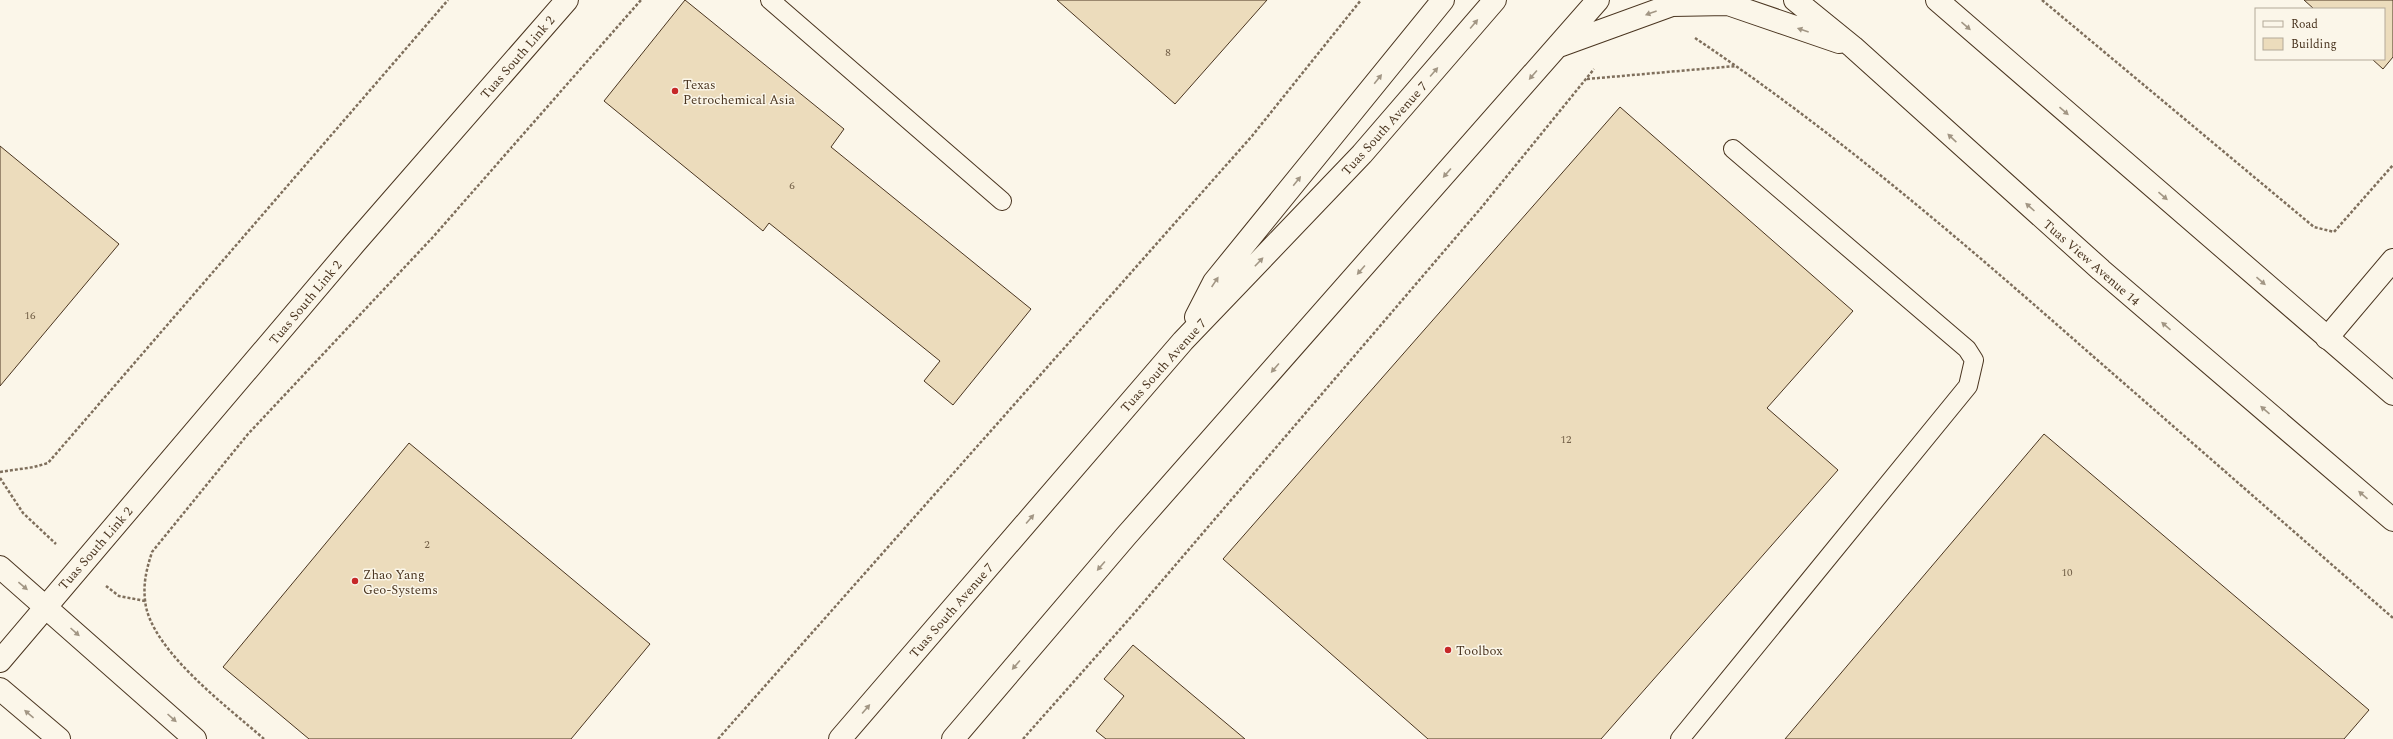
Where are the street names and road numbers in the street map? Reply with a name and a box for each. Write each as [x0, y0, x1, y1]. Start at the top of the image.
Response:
street label: Tuas South Link 2 [476, 12, 560, 104]
street label: Tuas South Avenue 7 [1337, 77, 1433, 180]
street label: Tuas View Avenue 14 [2038, 215, 2145, 311]
street label: Tuas South Link 2 [264, 256, 347, 349]
street label: Tuas South Avenue 7 [1116, 314, 1212, 417]
street label: Tuas South Link 2 [54, 503, 138, 595]
street label: Tuas South Avenue 7 [905, 559, 999, 663]

